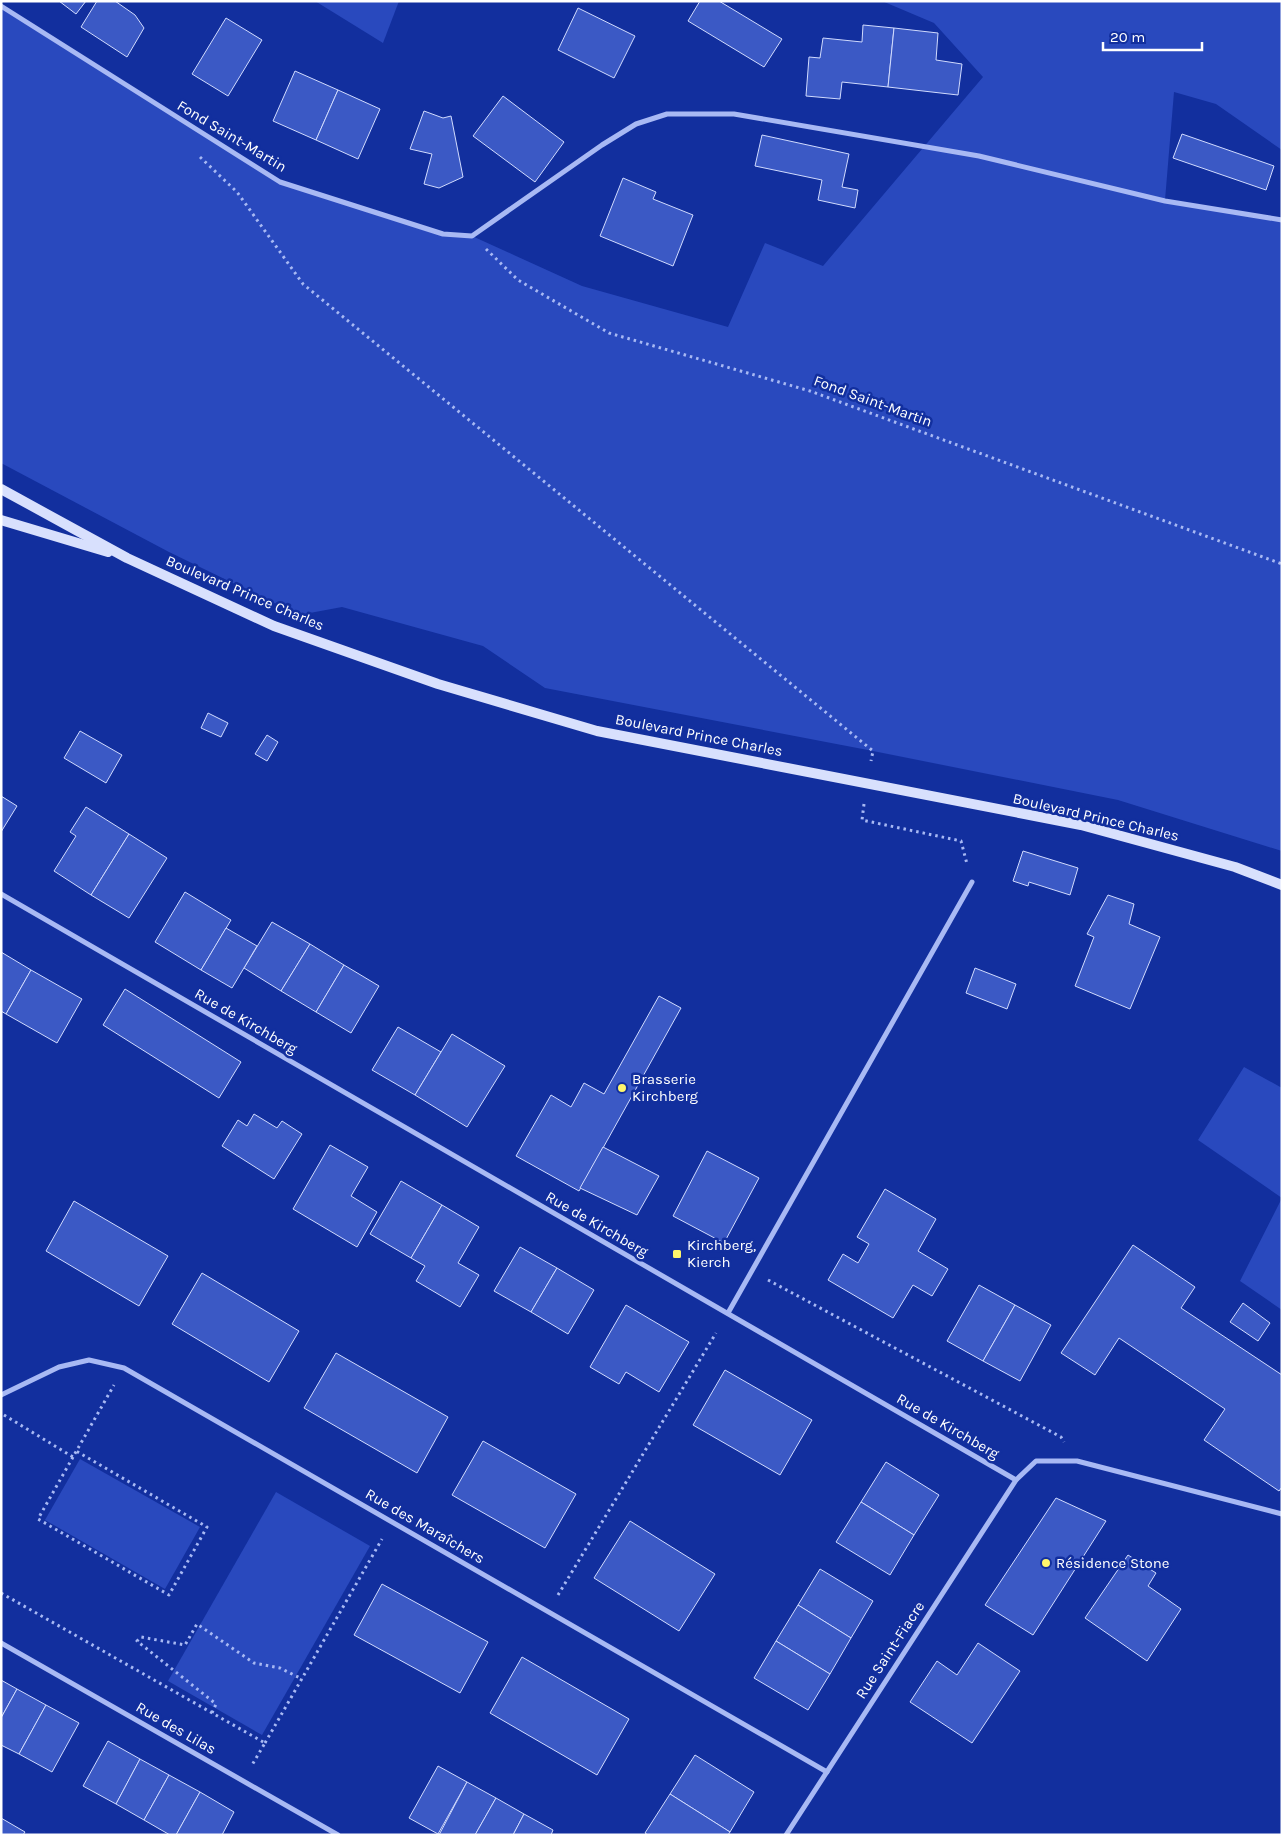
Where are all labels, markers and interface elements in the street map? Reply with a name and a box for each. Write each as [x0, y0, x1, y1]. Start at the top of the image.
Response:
scale bar [1103, 20, 1202, 52]
text: 20 m [1110, 28, 1145, 46]
street label: Fond Saint-Martin [174, 96, 290, 176]
street label: Fond Saint-Martin [811, 371, 935, 431]
street label: Boulevard Prince Charles [163, 551, 327, 635]
street label: Boulevard Prince Charles [614, 710, 784, 760]
street label: Boulevard Prince Charles [1011, 789, 1181, 845]
street label: Rue de Kirchberg [191, 984, 301, 1058]
place label: Brasserie Kirchberg [632, 1070, 699, 1105]
marker: Brasserie Kirchberg [616, 1082, 628, 1094]
street label: Rue de Kirchberg [542, 1187, 652, 1261]
place label: Kirchberg, Kierch [687, 1236, 756, 1271]
marker: Kirchberg, Kierch [671, 1248, 683, 1260]
street label: Rue de Kirchberg [893, 1389, 1003, 1463]
street label: Rue des Maraîchers [362, 1485, 488, 1567]
place label: Résidence Stone [1056, 1554, 1170, 1572]
marker: Résidence Stone [1040, 1557, 1052, 1569]
street label: Rue Saint-Fiacre [852, 1598, 928, 1702]
street label: Rue des Lilas [133, 1698, 219, 1758]

